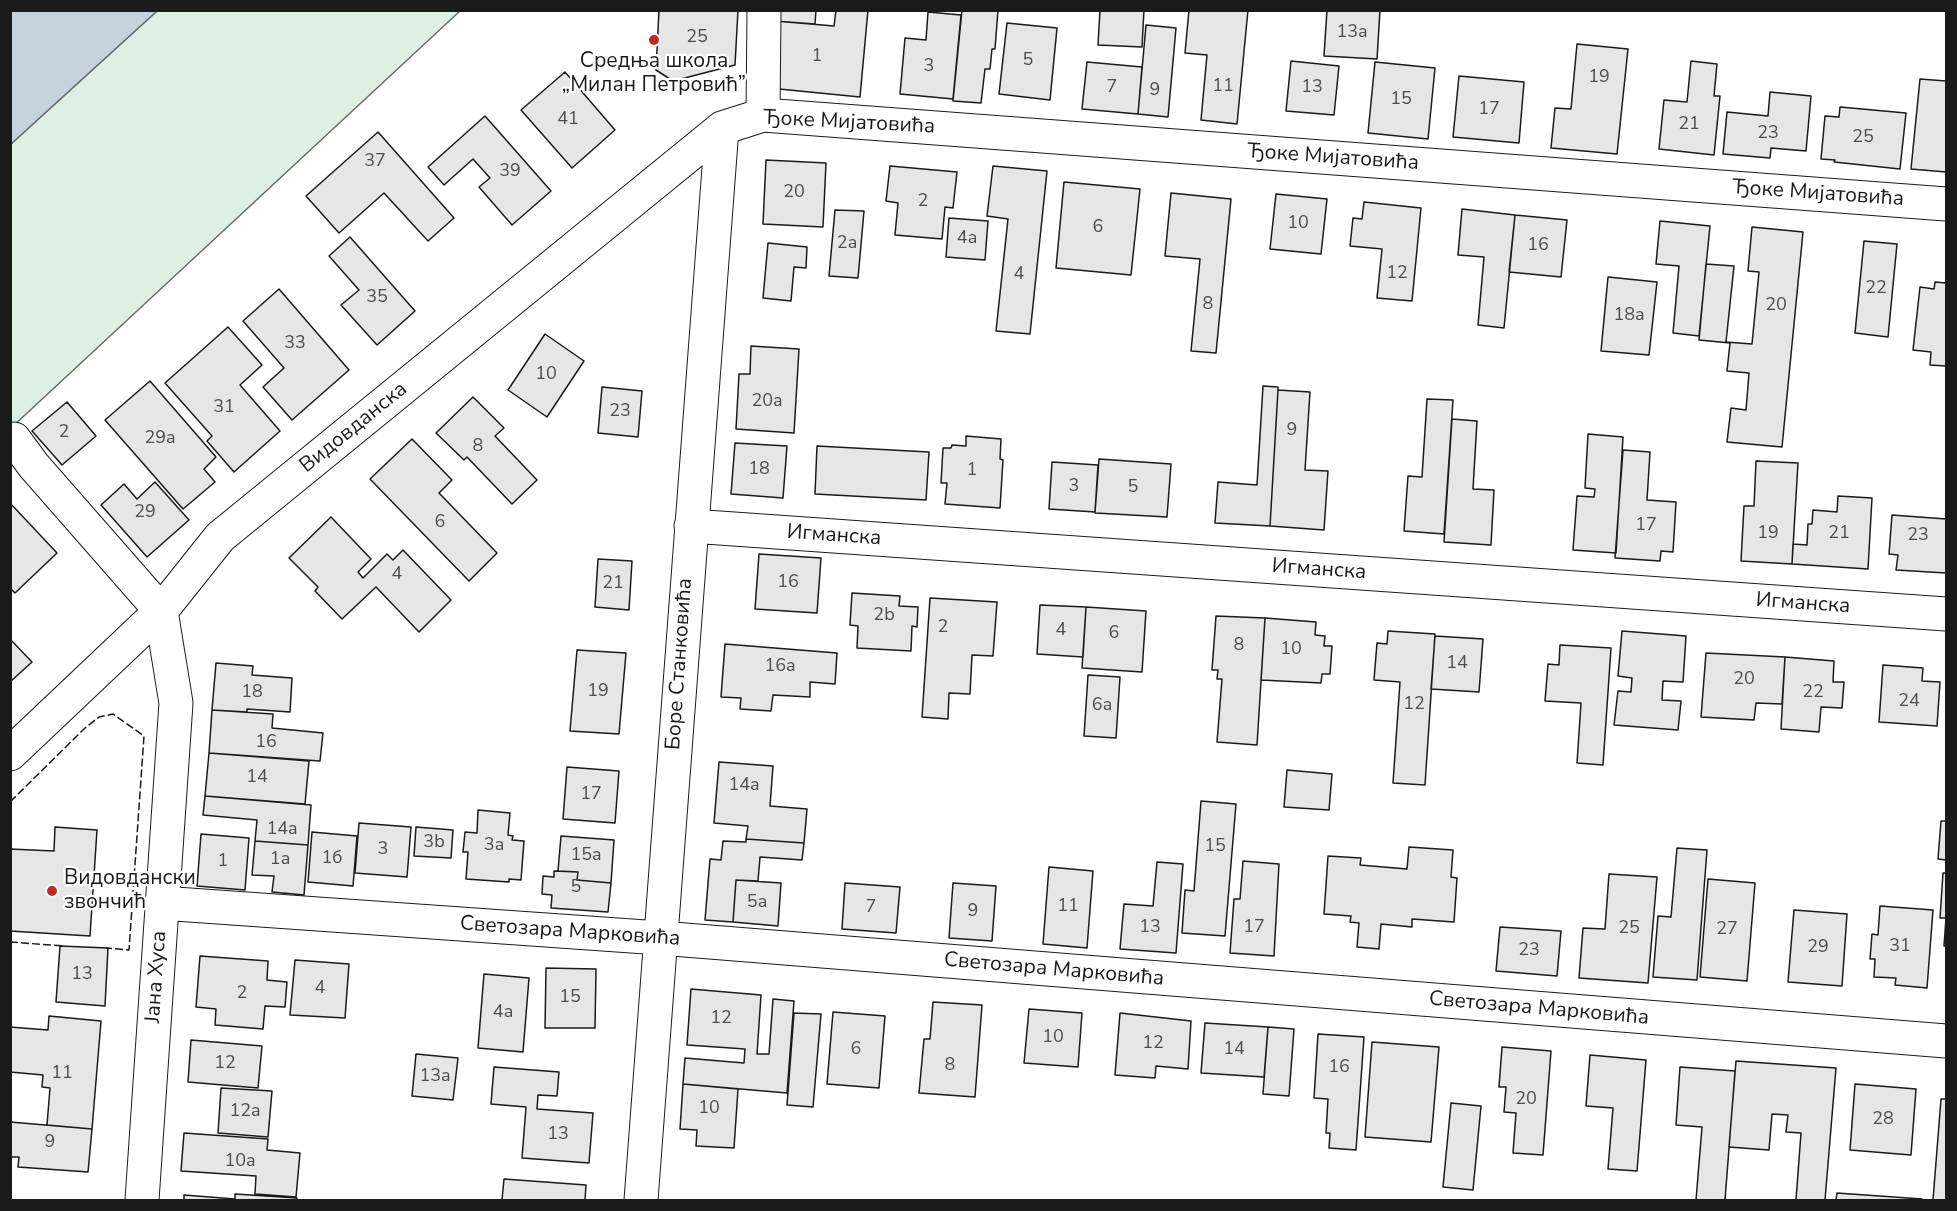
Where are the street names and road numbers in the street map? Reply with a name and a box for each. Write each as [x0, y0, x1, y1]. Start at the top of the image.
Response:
street label: Ђоке Мијатовића [762, 106, 936, 140]
street label: Ђоке Мијатовића [1246, 139, 1420, 177]
street label: Ђоке Мијатовића [1731, 175, 1905, 213]
street label: Видовданска [295, 377, 413, 479]
street label: Игманска [786, 520, 882, 552]
street label: Игманска [1271, 554, 1367, 586]
street label: Боре Станковића [661, 577, 699, 751]
street label: Игманска [1755, 588, 1851, 620]
street label: Светозара Марковића [459, 912, 681, 952]
street label: Јана Хуса [141, 930, 173, 1024]
street label: Светозара Марковића [943, 948, 1165, 992]
street label: Светозара Марковића [1428, 987, 1650, 1031]

